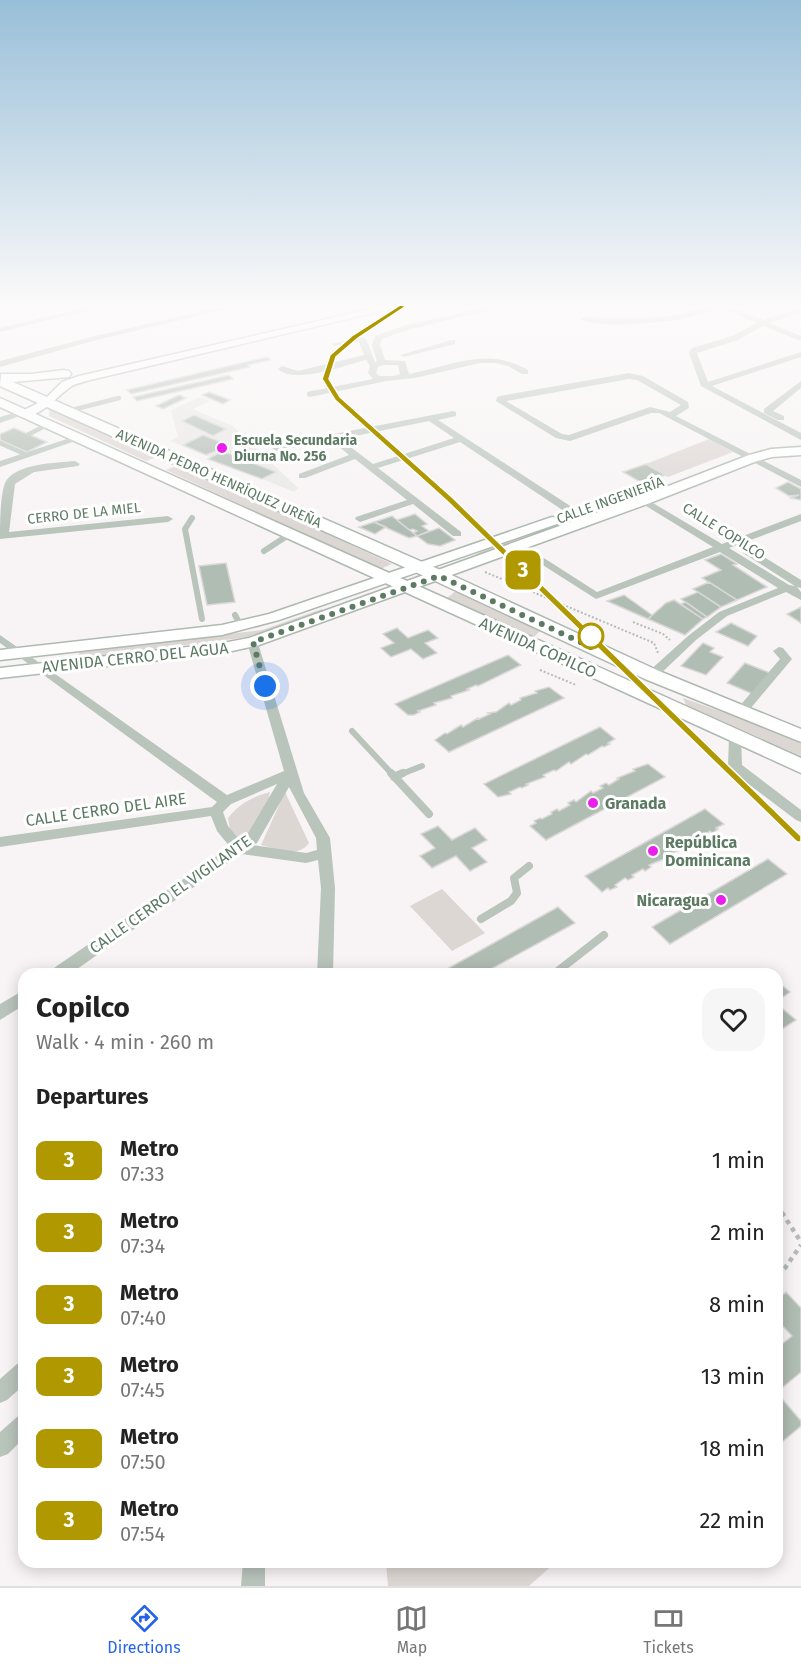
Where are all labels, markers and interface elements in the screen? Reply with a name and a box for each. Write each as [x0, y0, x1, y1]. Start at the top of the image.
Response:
street label: AVENIDA PEDRO HENRÍQUEZ UREÑA [113, 424, 325, 532]
place label: Escuela Secundaria Diurna No. 256 [234, 432, 357, 465]
marker: Escuela Secundaria Diurna No. 256 [215, 441, 229, 455]
street label: CALLE INGENIERÍA [554, 472, 666, 528]
street label: CERRO DE LA MIEL [26, 499, 142, 528]
street label: CALLE COPILCO [679, 499, 768, 564]
line badge: 3 [504, 550, 542, 590]
text: 3 [518, 557, 528, 583]
street label: AVENIDA COPILCO [476, 613, 599, 682]
unlabelled marker [578, 623, 604, 649]
street label: AVENIDA CERRO DEL AGUA [41, 638, 230, 677]
your location [250, 671, 280, 701]
street label: CALLE CERRO DEL AIRE [24, 789, 188, 830]
place label: Granada [605, 794, 667, 813]
marker: Granada [586, 796, 600, 810]
street label: CALLE CERRO EL VIGILANTE [86, 831, 255, 958]
place label: República Dominicana [665, 833, 751, 870]
marker: República Dominicana [646, 844, 660, 858]
place label: Nicaragua [637, 891, 709, 910]
marker: Nicaragua [714, 893, 728, 907]
button: heart [702, 988, 765, 1051]
text: Copilco [36, 991, 130, 1024]
text: Walk · 4 min · 260 m [36, 1030, 214, 1054]
text: Departures [36, 1083, 148, 1110]
text: Metro [120, 1135, 179, 1162]
text: 3 [64, 1147, 74, 1173]
text: 1 min [712, 1147, 765, 1174]
text: 07:33 [120, 1162, 165, 1186]
text: Metro [120, 1207, 179, 1234]
text: 3 [64, 1219, 74, 1245]
text: 2 min [710, 1219, 765, 1246]
text: 07:34 [120, 1234, 165, 1258]
text: Metro [120, 1279, 179, 1306]
text: 3 [64, 1291, 74, 1317]
text: 8 min [709, 1291, 765, 1318]
text: 07:40 [120, 1306, 166, 1330]
text: Metro [120, 1351, 179, 1378]
text: 3 [64, 1363, 74, 1389]
text: 13 min [701, 1363, 765, 1390]
text: 07:45 [120, 1378, 165, 1402]
text: Metro [120, 1423, 179, 1450]
text: 3 [64, 1435, 74, 1461]
text: 18 min [700, 1435, 765, 1462]
text: 07:50 [120, 1450, 166, 1474]
text: Metro [120, 1495, 179, 1522]
text: 3 [64, 1507, 74, 1533]
text: 22 min [699, 1507, 765, 1534]
text: 07:54 [120, 1522, 165, 1546]
tab: Directions [107, 1602, 181, 1657]
tab: Map [395, 1602, 428, 1657]
tab: Tickets [643, 1602, 694, 1657]

